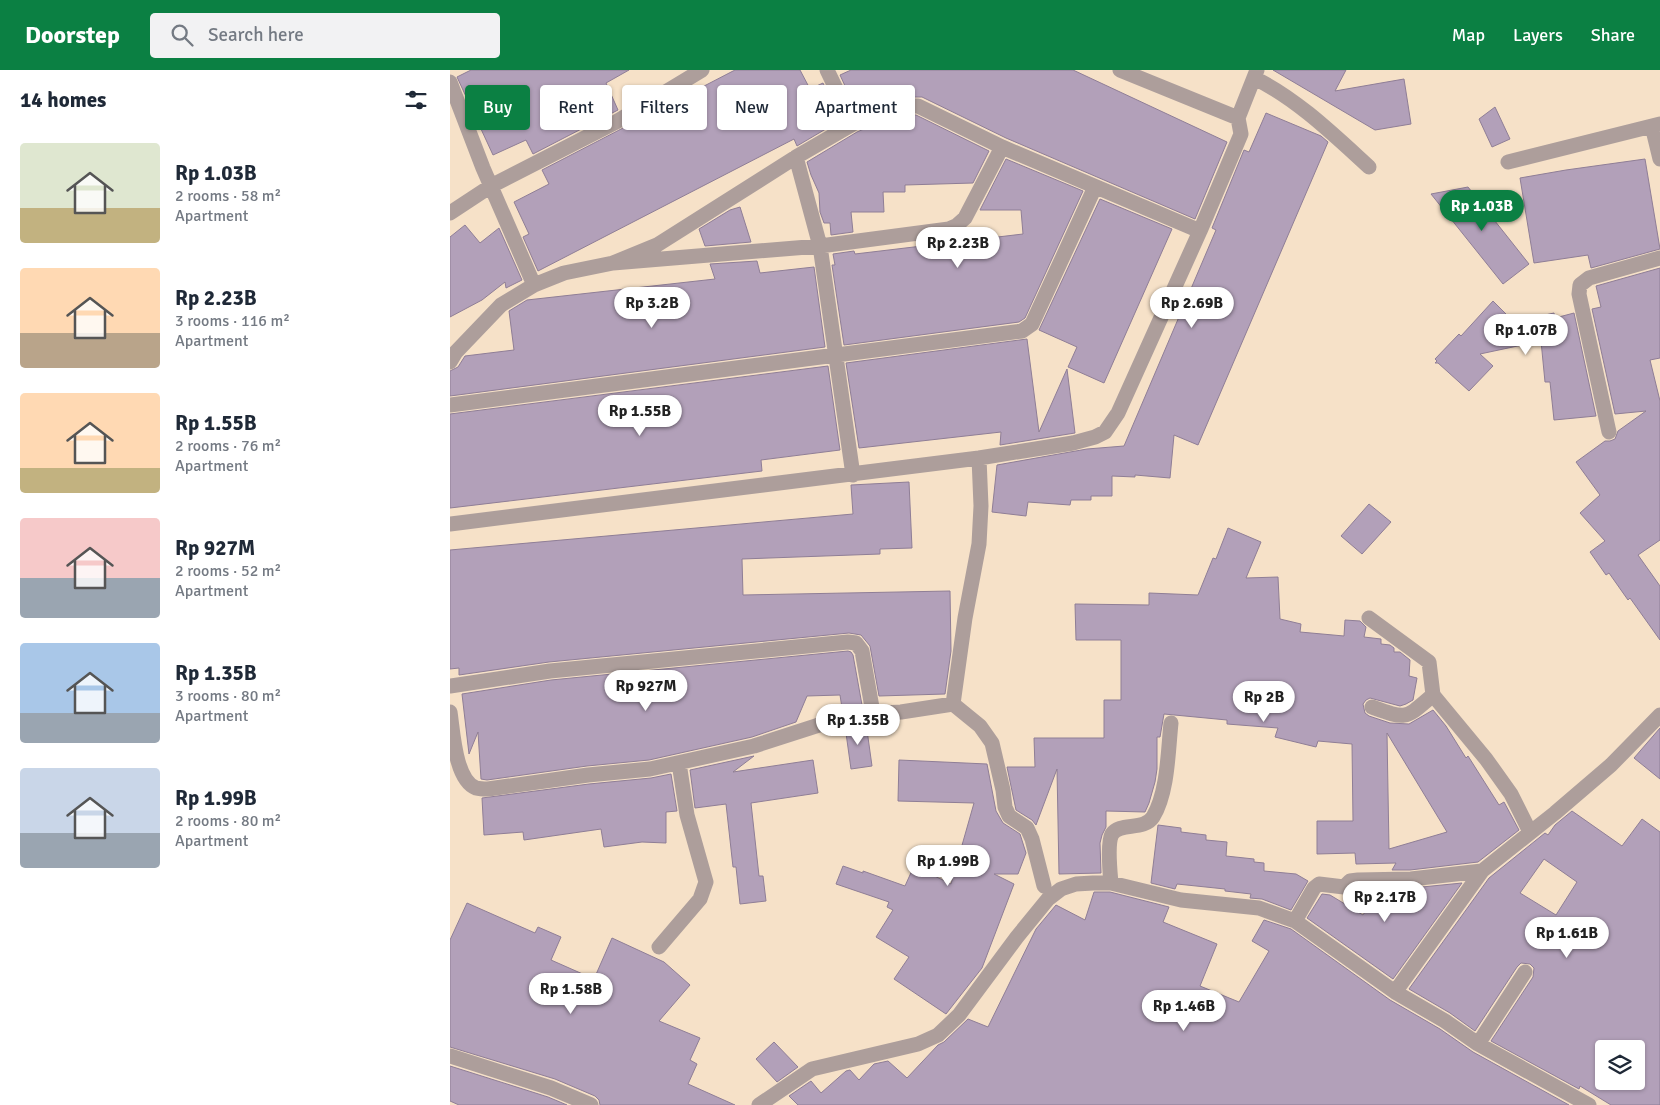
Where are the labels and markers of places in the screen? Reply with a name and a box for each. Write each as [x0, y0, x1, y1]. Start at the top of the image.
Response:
pin: Rp 1.03B [1430, 190, 1534, 232]
pin: Rp 2.23B [906, 226, 1010, 269]
pin: Rp 3.2B [606, 286, 698, 329]
pin: Rp 2.69B [1140, 286, 1244, 329]
pin: Rp 1.07B [1474, 314, 1578, 356]
pin: Rp 1.55B [588, 394, 692, 437]
pin: Rp 927M [600, 670, 692, 712]
pin: Rp 2B [1229, 680, 1299, 723]
pin: Rp 1.35B [806, 704, 910, 746]
pin: Rp 1.99B [896, 844, 1000, 887]
pin: Rp 2.17B [1333, 880, 1437, 923]
pin: Rp 1.61B [1515, 916, 1619, 959]
pin: Rp 1.58B [519, 972, 623, 1015]
pin: Rp 1.46B [1132, 990, 1236, 1032]

